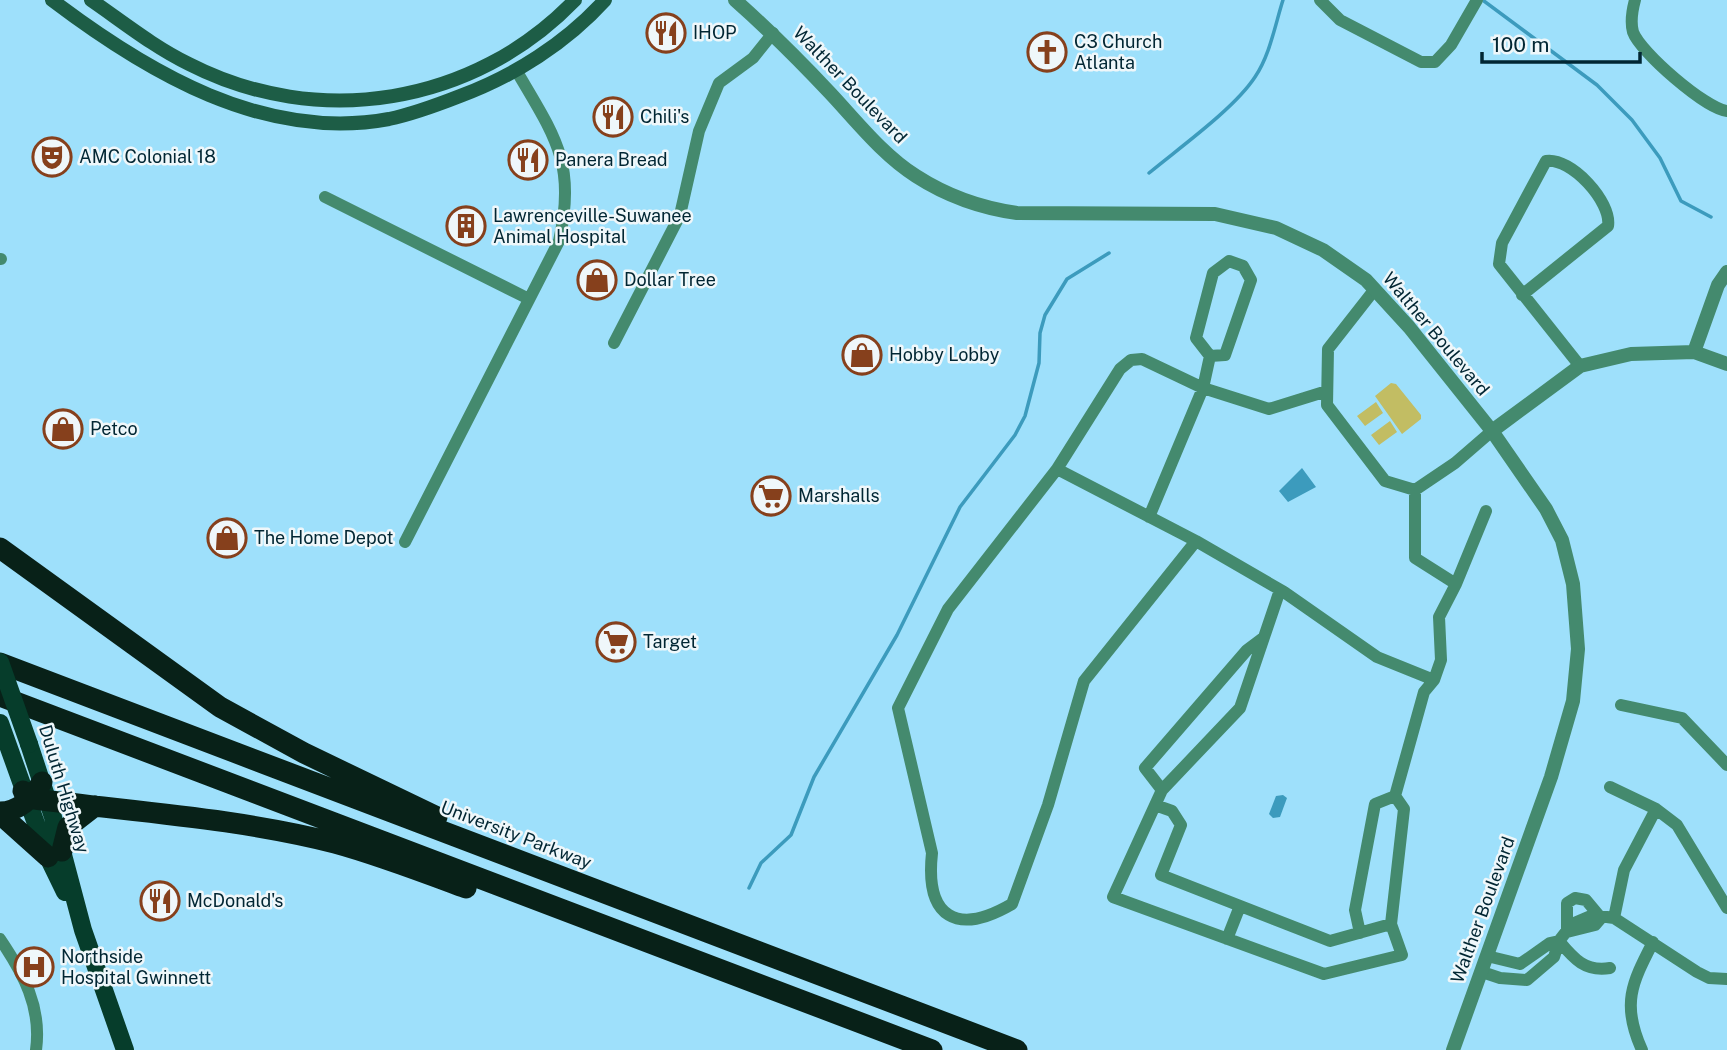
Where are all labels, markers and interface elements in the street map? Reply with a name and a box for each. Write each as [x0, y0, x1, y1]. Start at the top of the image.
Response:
restaurant icon: IHOP [645, 12, 687, 54]
scale bar [1482, 21, 1640, 65]
place label: IHOP [693, 22, 737, 43]
street label: Walther Boulevard [789, 22, 912, 147]
church icon: C3 Church Atlanta [1026, 31, 1068, 73]
place label: C3 Church Atlanta [1074, 31, 1162, 73]
text: 100 m [1492, 32, 1549, 57]
restaurant icon: Chili's [592, 96, 634, 138]
place label: Chili's [640, 106, 689, 127]
theatre icon: AMC Colonial 18 [31, 136, 73, 178]
restaurant icon: Panera Bread [507, 139, 549, 181]
place label: AMC Colonial 18 [79, 146, 216, 167]
place label: Panera Bread [555, 149, 668, 170]
building icon: Lawrenceville-Suwanee Animal Hospital [445, 205, 487, 247]
place label: Lawrenceville-Suwanee Animal Hospital [493, 205, 692, 247]
shop icon: Dollar Tree [576, 259, 618, 301]
street label: Walther Boulevard [1379, 268, 1494, 400]
place label: Dollar Tree [624, 269, 716, 290]
shop icon: Hobby Lobby [841, 334, 883, 376]
place label: Hobby Lobby [889, 344, 1000, 365]
shop icon: Petco [42, 408, 84, 450]
place label: Petco [90, 418, 138, 439]
supermarket icon: Marshalls [750, 475, 792, 517]
place label: Marshalls [798, 485, 880, 506]
shop icon: The Home Depot [206, 517, 248, 559]
place label: The Home Depot [254, 527, 394, 548]
supermarket icon: Target [595, 621, 637, 663]
place label: Target [643, 631, 697, 652]
street label: Duluth Highway [35, 722, 94, 856]
street label: University Parkway [438, 796, 595, 873]
street label: Walther Boulevard [1446, 834, 1519, 986]
restaurant icon: McDonald's [139, 880, 181, 922]
place label: McDonald's [187, 890, 283, 911]
hospital icon: Northside Hospital Gwinnett [13, 946, 55, 988]
place label: Northside Hospital Gwinnett [61, 946, 211, 988]

